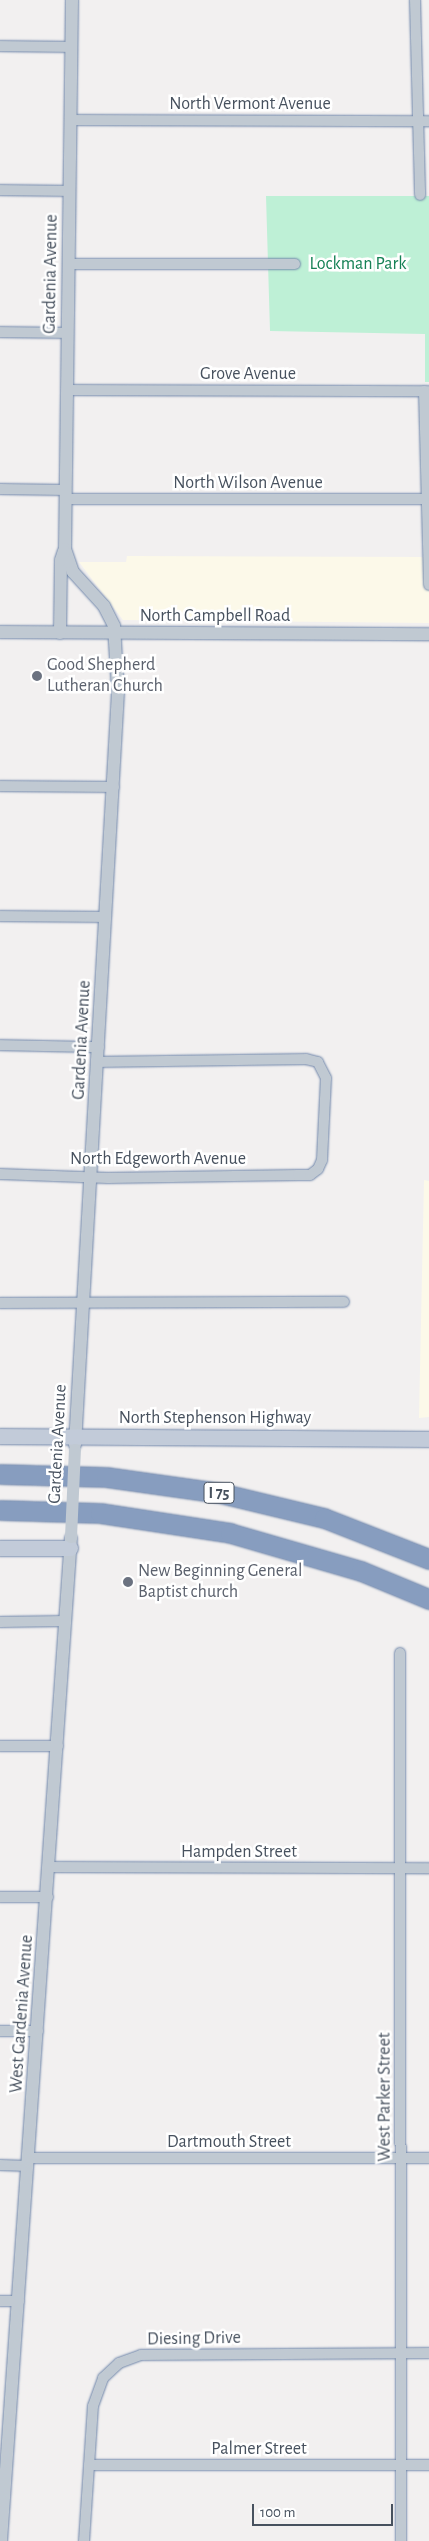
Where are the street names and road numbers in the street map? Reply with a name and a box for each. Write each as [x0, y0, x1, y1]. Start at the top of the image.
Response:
street label: North Vermont Avenue [169, 93, 331, 115]
street label: Gardenia Avenue [39, 214, 63, 334]
street label: Grove Avenue [200, 363, 296, 385]
street label: North Wilson Avenue [173, 472, 323, 494]
street label: North Campbell Road [140, 605, 290, 627]
street label: Gardenia Avenue [68, 980, 96, 1100]
street label: North Edgeworth Avenue [70, 1148, 246, 1170]
street label: Gardenia Avenue [44, 1384, 72, 1504]
street label: North Stephenson Highway [119, 1407, 311, 1429]
road number: I 75 [203, 1480, 235, 1506]
street label: Hampden Street [181, 1841, 297, 1863]
street label: West Gardenia Avenue [6, 1934, 38, 2094]
street label: West Parker Street [374, 2032, 396, 2162]
street label: Dartmouth Street [167, 2131, 291, 2153]
street label: Diesing Drive [147, 2327, 241, 2351]
street label: Palmer Street [211, 2438, 307, 2460]

